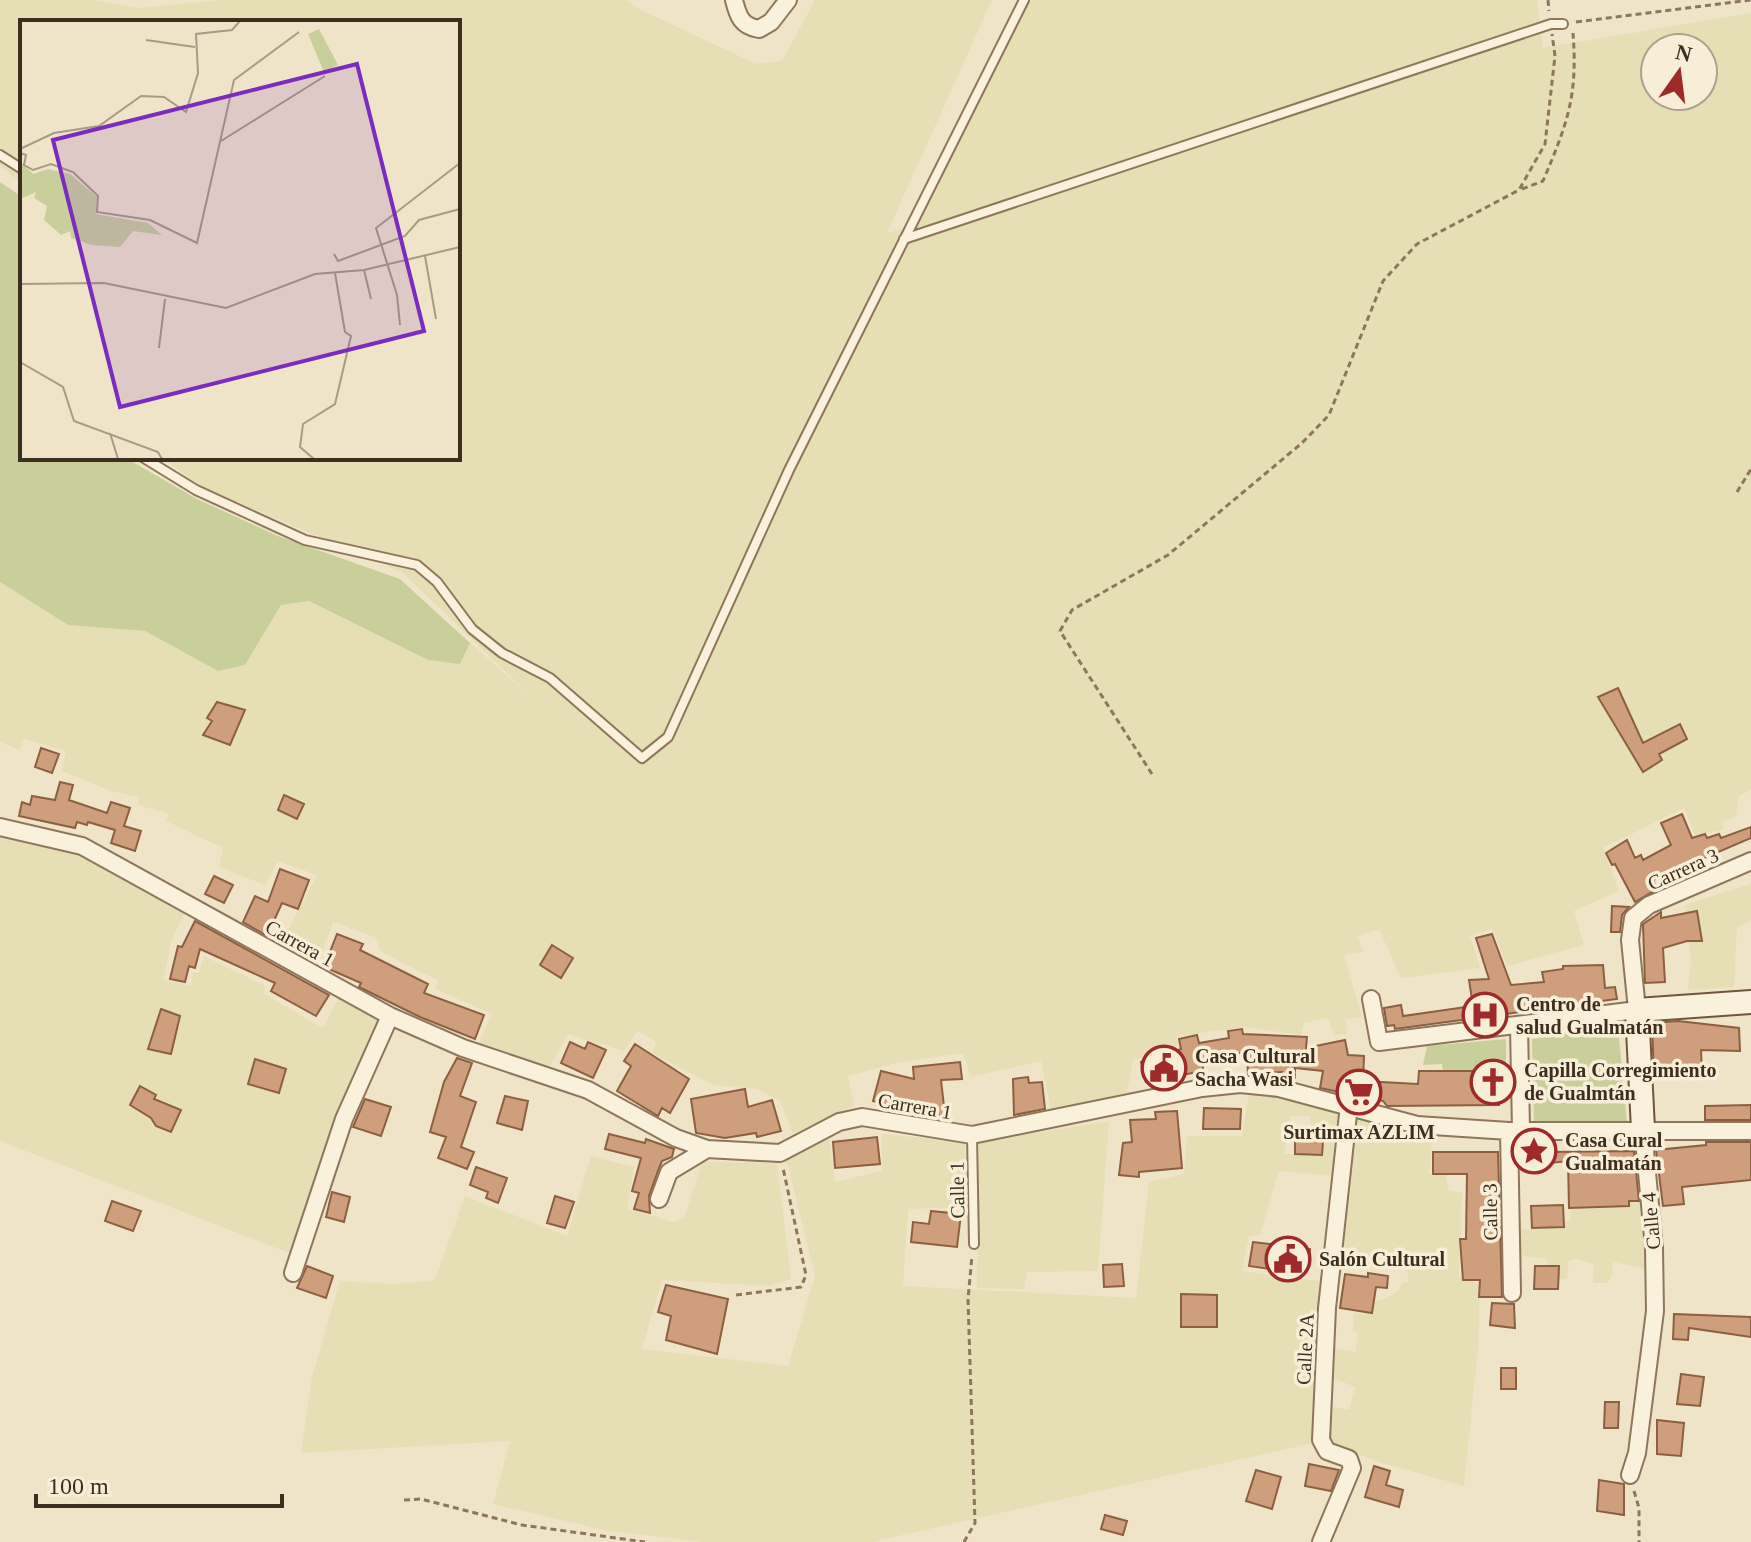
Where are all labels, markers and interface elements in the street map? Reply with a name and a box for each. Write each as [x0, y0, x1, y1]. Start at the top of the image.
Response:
inset map [20, 20, 460, 460]
north arrow [1639, 32, 1719, 112]
text: N [1673, 39, 1695, 67]
street label: Carrera 3 [1644, 844, 1722, 894]
street label: Carrera 1 [262, 915, 338, 971]
hospital icon: Centro de salud Gualmatán [1461, 991, 1509, 1039]
place label: Centro de salud Gualmatán [1516, 993, 1663, 1038]
public building icon: Casa Cultural Sacha Wasi [1140, 1044, 1188, 1092]
place label: Casa Cultural Sacha Wasi [1195, 1045, 1316, 1090]
church icon: Capilla Corregimiento de Gualmtán [1469, 1058, 1517, 1106]
place label: Capilla Corregimiento de Gualmtán [1524, 1059, 1716, 1104]
supermarket icon: Surtimax AZLIM [1335, 1068, 1383, 1116]
street label: Carrera 1 [876, 1089, 954, 1123]
place label: Surtimax AZLIM [1283, 1121, 1435, 1143]
place icon: Casa Cural Gualmatán [1510, 1127, 1558, 1175]
place label: Casa Cural Gualmatán [1565, 1129, 1663, 1174]
street label: Calle 1 [946, 1161, 968, 1219]
street label: Calle 3 [1479, 1183, 1501, 1241]
street label: Calle 4 [1638, 1192, 1664, 1250]
public building icon: Salón Cultural [1264, 1235, 1312, 1283]
place label: Salón Cultural [1319, 1248, 1446, 1270]
street label: Calle 2A [1292, 1312, 1318, 1385]
scale bar [36, 1458, 282, 1508]
text: 100 m [48, 1473, 109, 1499]

